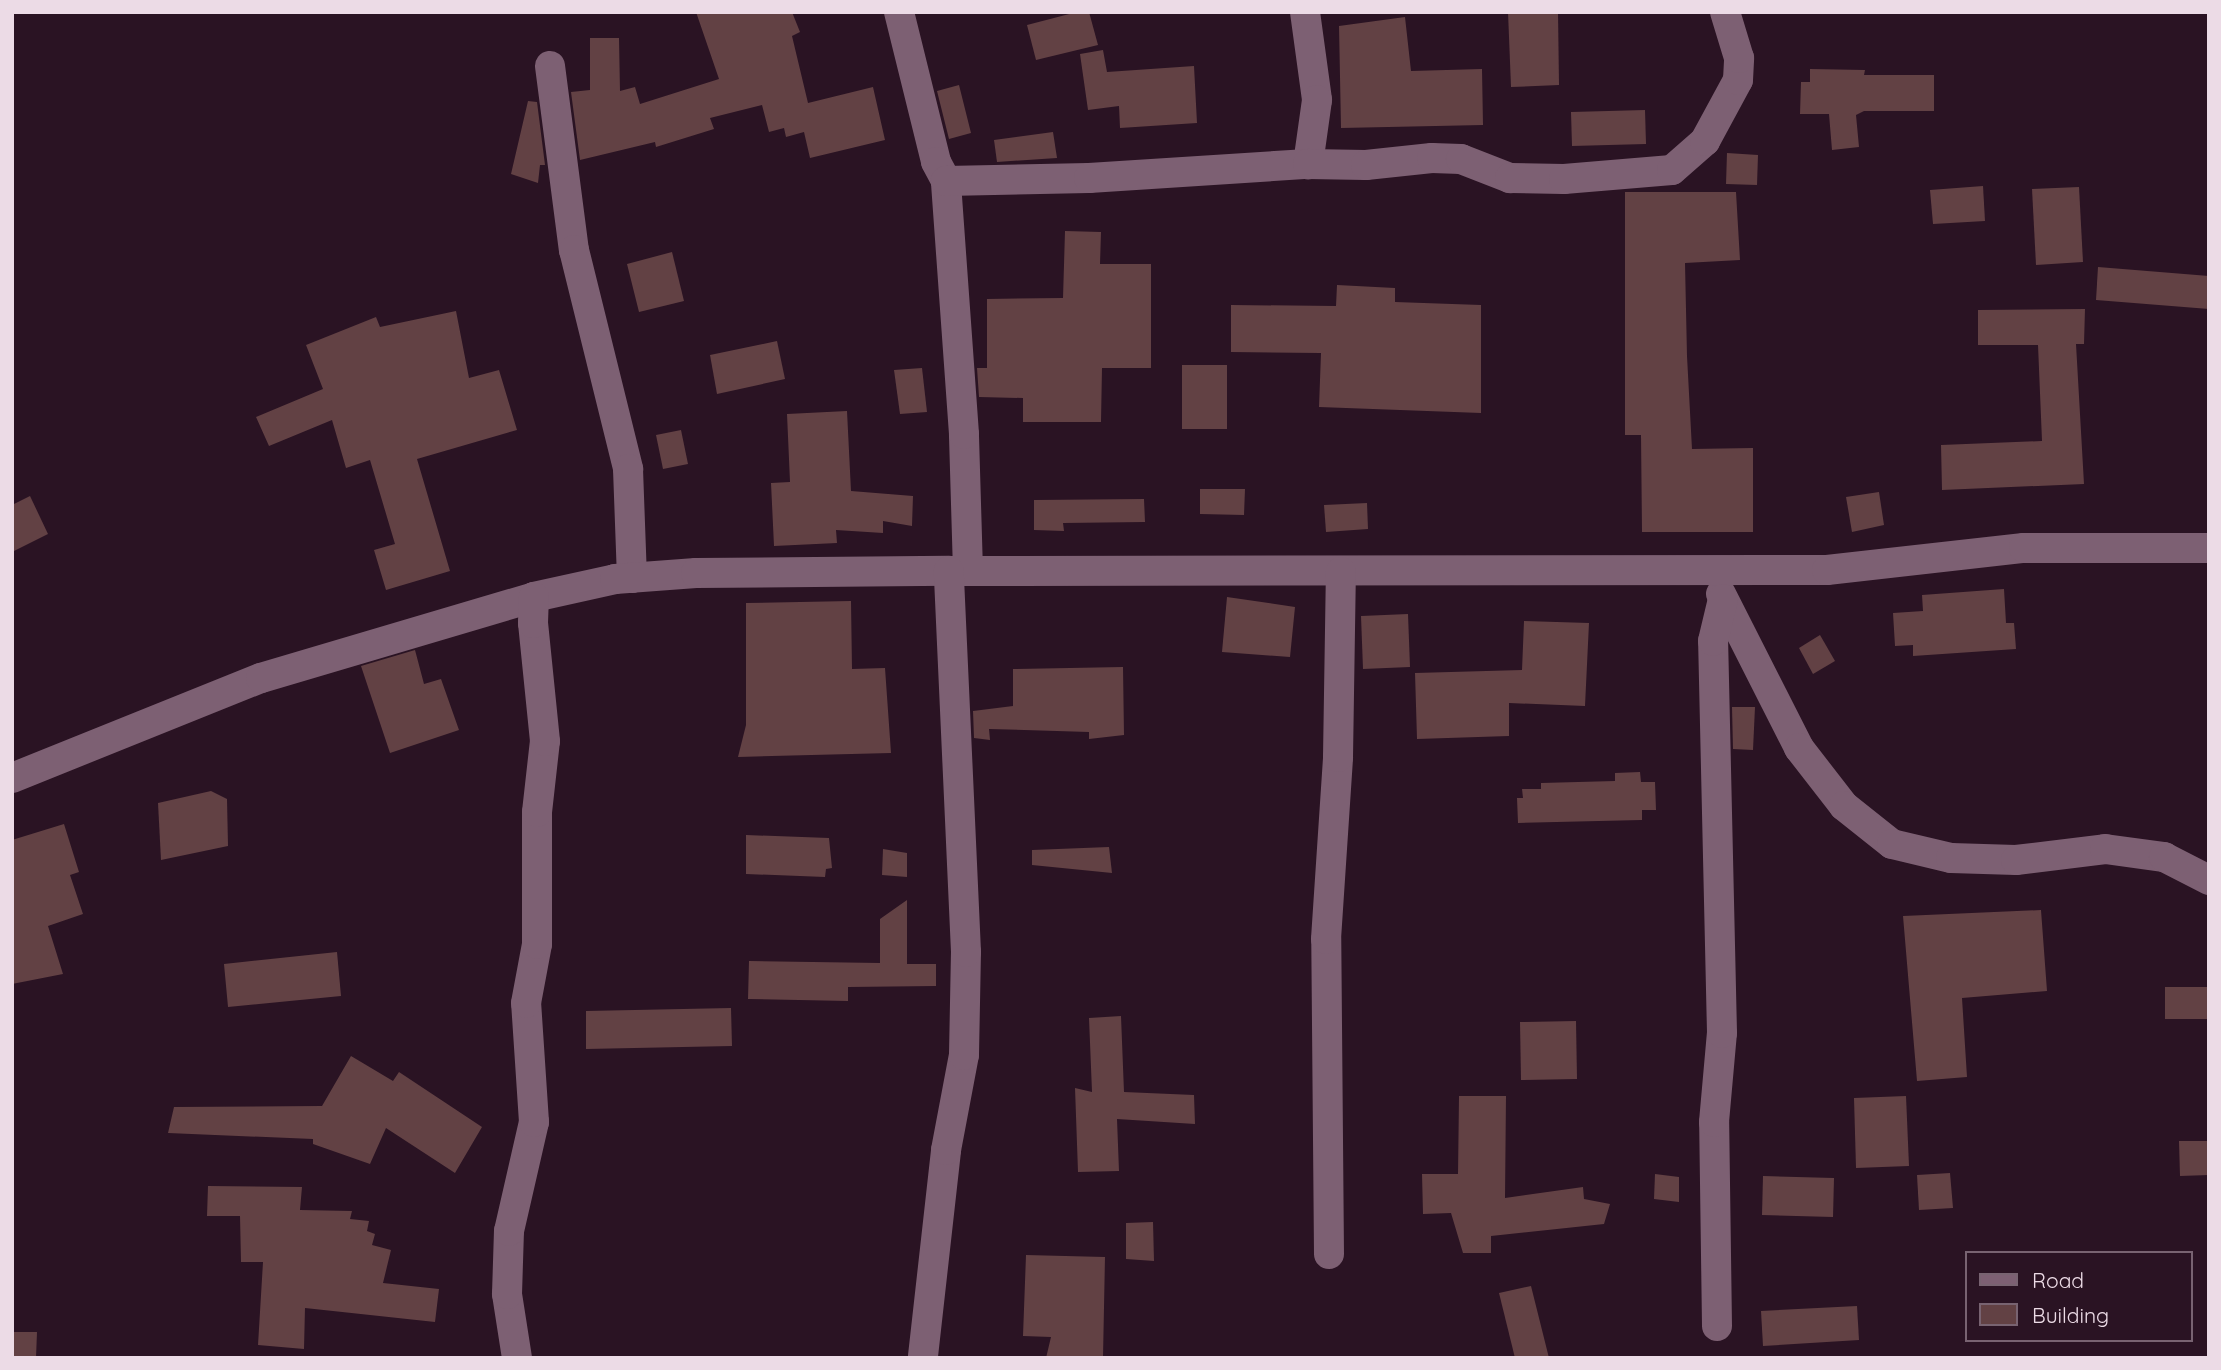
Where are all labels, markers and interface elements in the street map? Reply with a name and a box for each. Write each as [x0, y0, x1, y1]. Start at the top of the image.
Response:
legend [1966, 1251, 2193, 1342]
text: Road [2032, 1267, 2084, 1293]
text: Building [2032, 1302, 2109, 1328]

